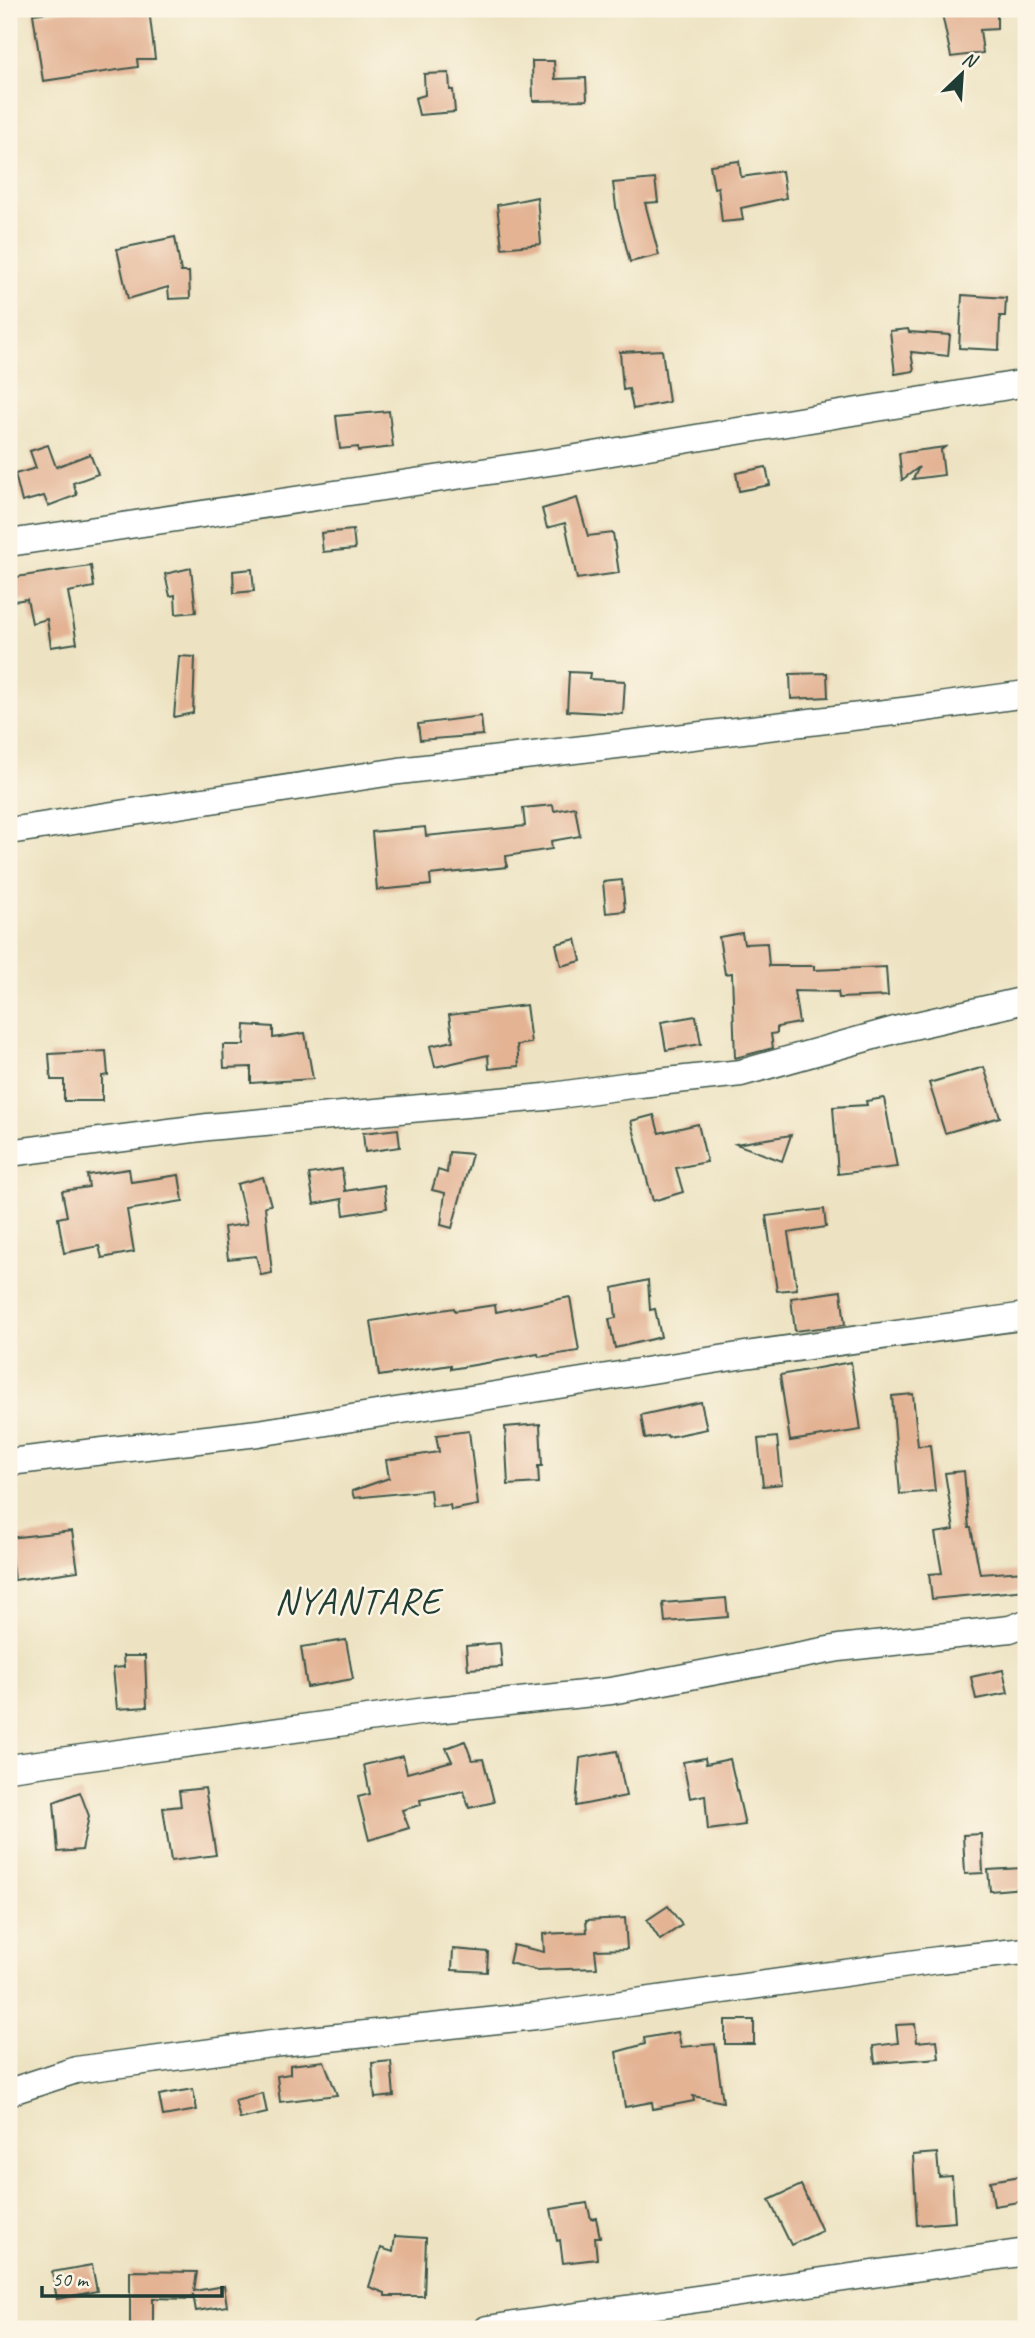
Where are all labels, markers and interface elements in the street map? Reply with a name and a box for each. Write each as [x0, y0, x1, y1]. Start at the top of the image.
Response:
north arrow [926, 38, 996, 108]
text: N [958, 46, 982, 74]
district label: NYANTARE [274, 1577, 444, 1624]
scale bar [42, 2254, 222, 2298]
text: 50 m [52, 2266, 90, 2292]

